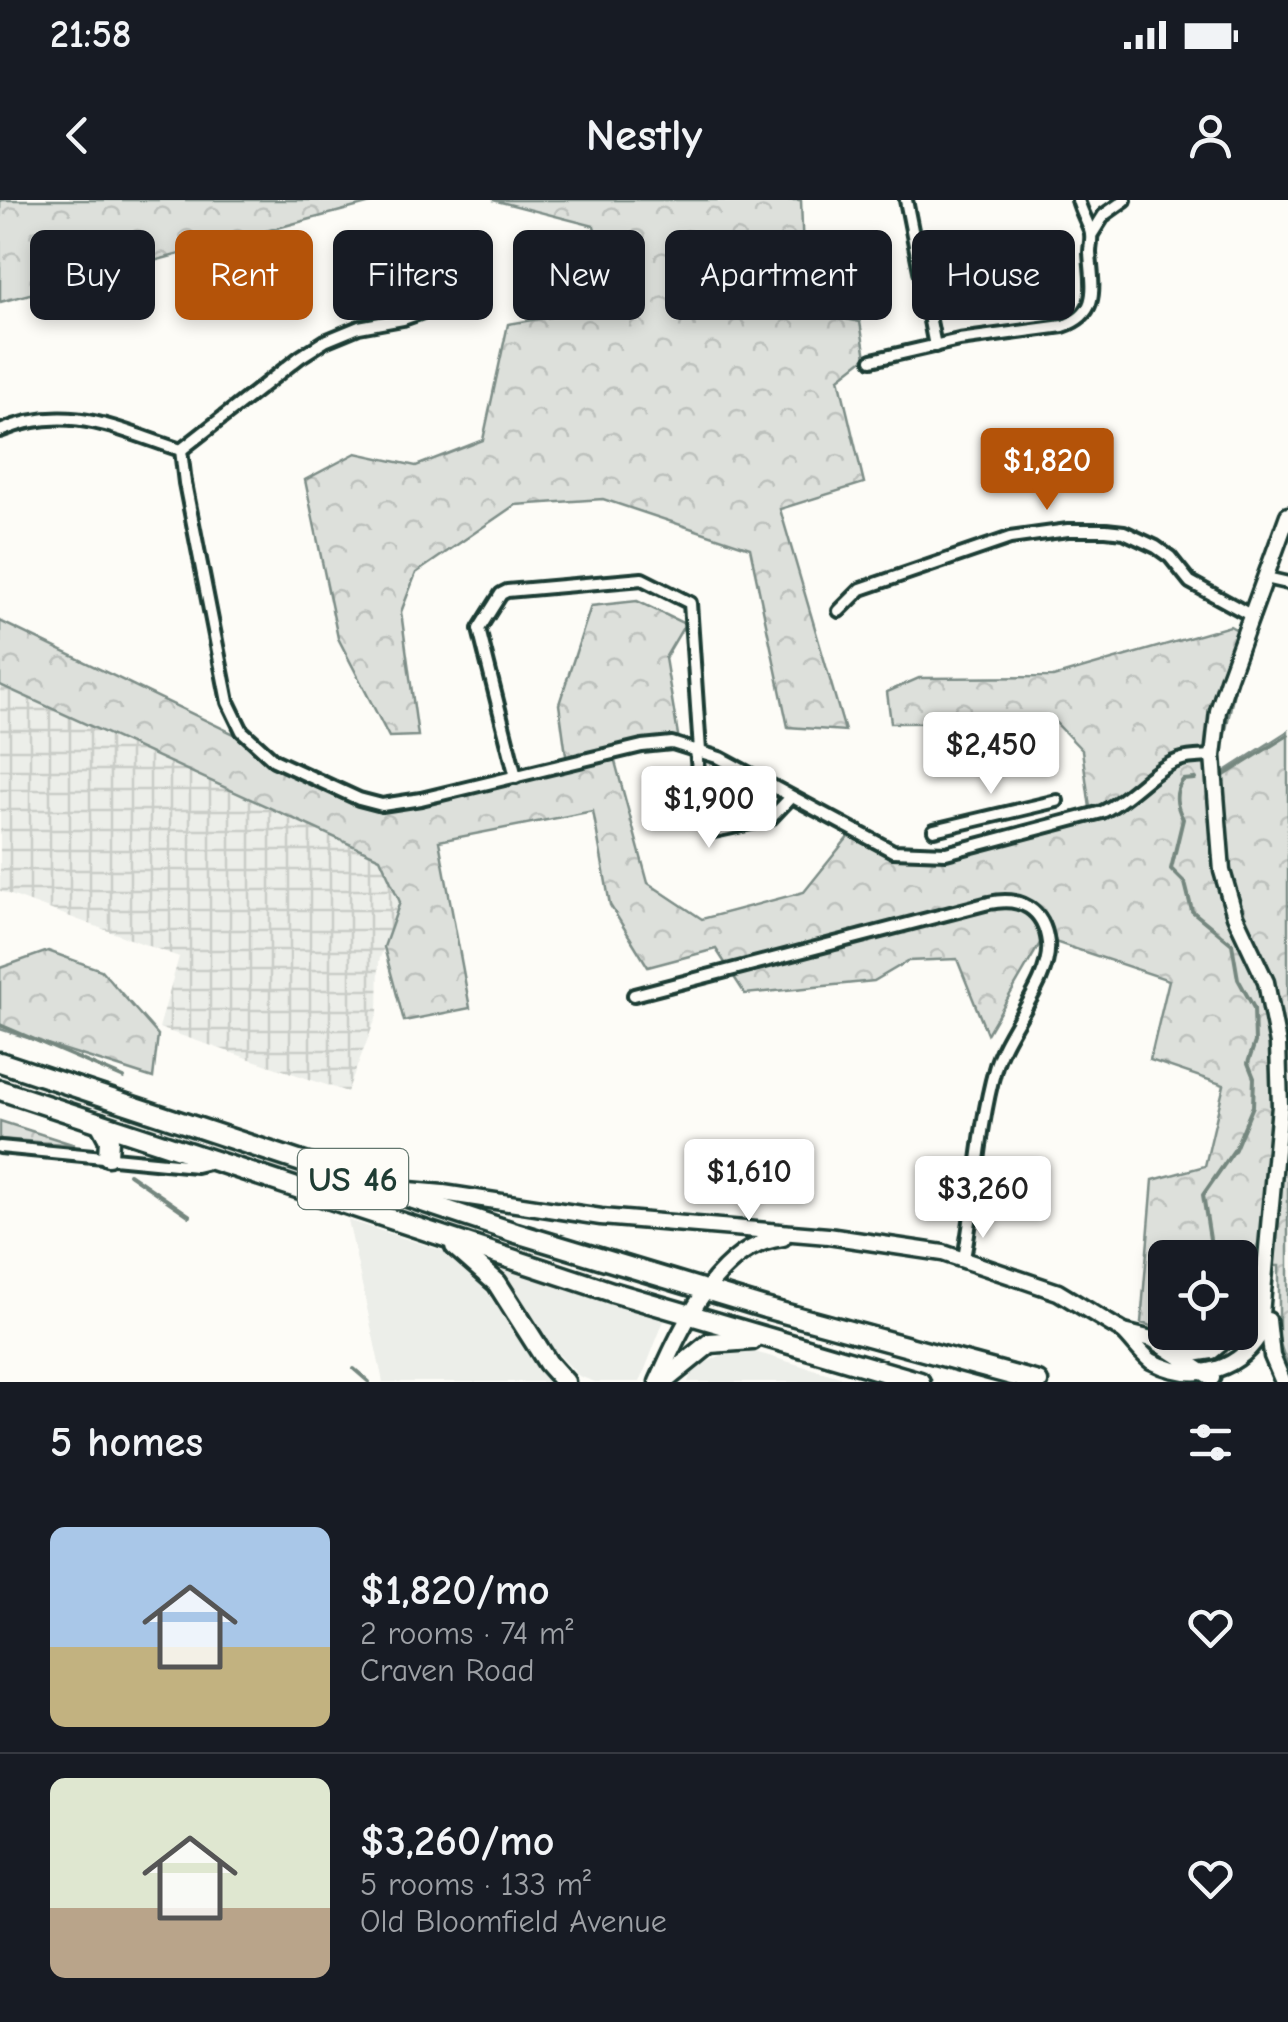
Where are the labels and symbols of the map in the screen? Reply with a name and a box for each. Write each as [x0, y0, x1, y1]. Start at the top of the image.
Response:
pin: $1,820 [966, 428, 1128, 513]
pin: $2,450 [910, 712, 1072, 797]
pin: $1,900 [628, 766, 790, 851]
pin: $1,610 [668, 1139, 830, 1224]
road number: US 46 [298, 1149, 408, 1209]
pin: $3,260 [902, 1156, 1064, 1241]

